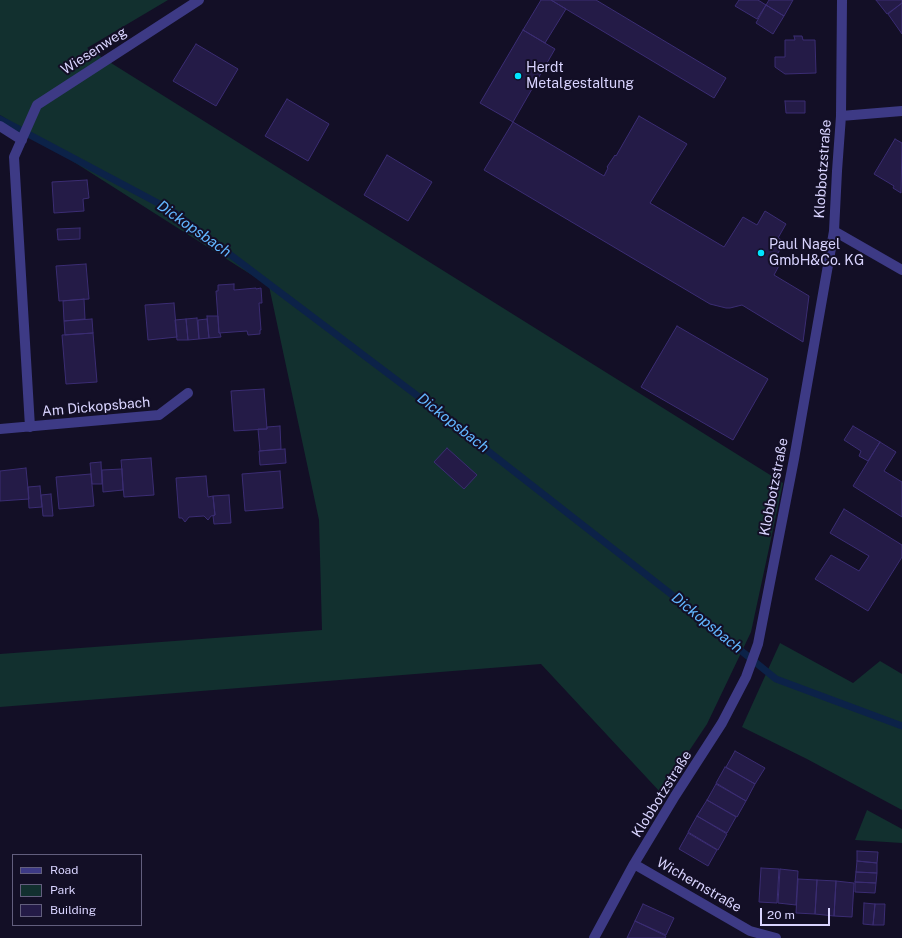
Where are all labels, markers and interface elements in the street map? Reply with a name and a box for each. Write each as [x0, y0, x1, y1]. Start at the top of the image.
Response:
street label: Wiesenweg [58, 24, 130, 78]
place label: Herdt Metalgestaltung [526, 60, 634, 92]
marker: Herdt Metalgestaltung [513, 71, 523, 81]
street label: Klobbotzstraße [811, 119, 835, 219]
water label: Dickopsbach [154, 197, 234, 261]
place label: Paul Nagel GmbH&Co. KG [769, 237, 864, 270]
marker: Paul Nagel GmbH&Co. KG [756, 248, 766, 258]
water label: Dickopsbach [414, 389, 492, 457]
street label: Am Dickopsbach [41, 394, 151, 420]
street label: Klobbotzstraße [756, 437, 792, 537]
water label: Dickopsbach [668, 589, 746, 657]
street label: Klobbotzstraße [629, 747, 695, 841]
legend [12, 854, 142, 926]
street label: Wichernstraße [654, 854, 744, 916]
text: Road [50, 863, 78, 877]
text: Park [50, 883, 76, 897]
scale bar [762, 900, 832, 926]
text: Building [50, 903, 96, 917]
text: 20 m [767, 908, 795, 922]

